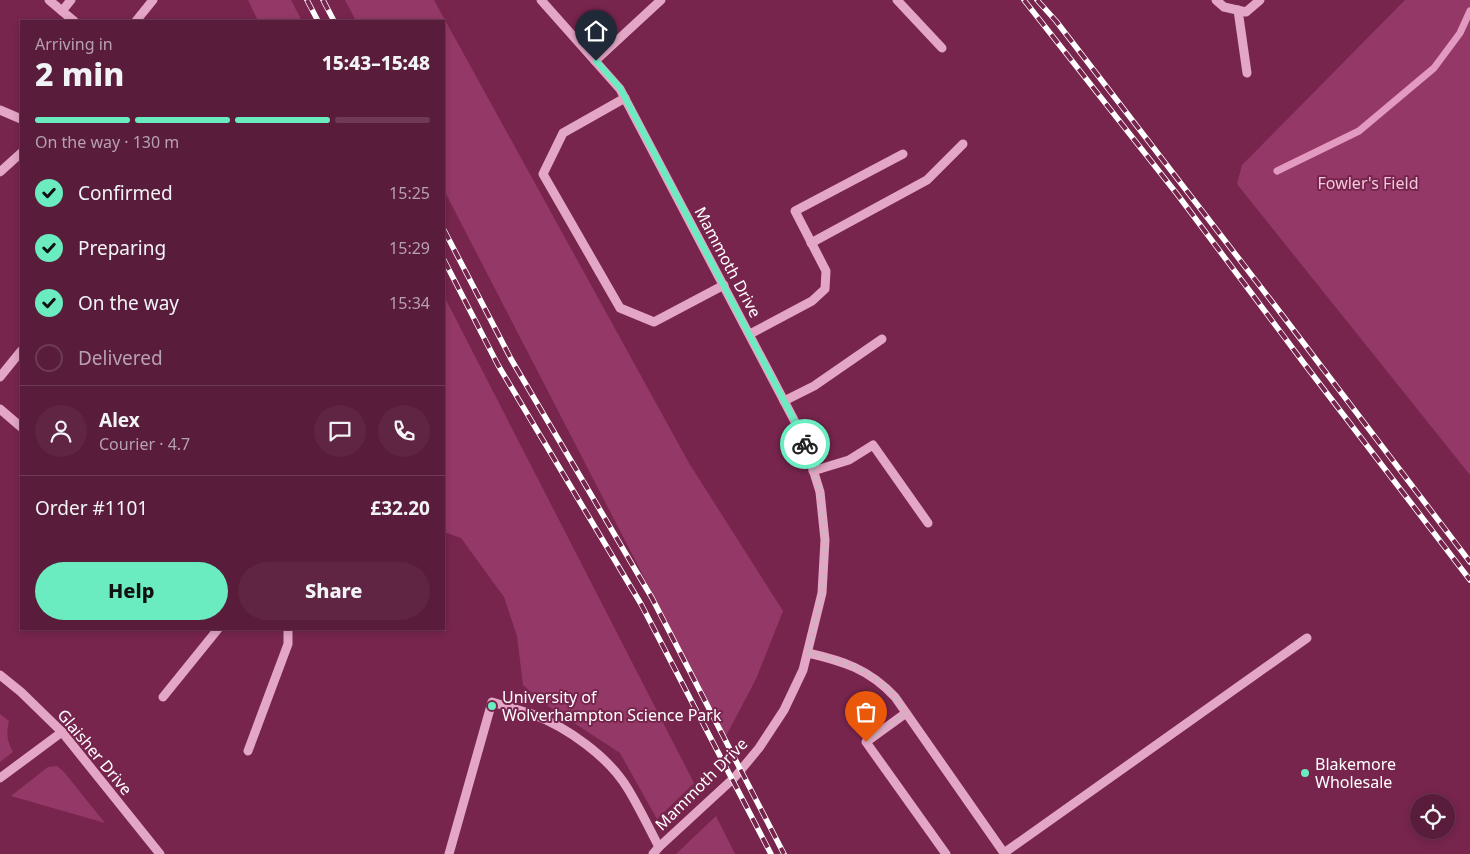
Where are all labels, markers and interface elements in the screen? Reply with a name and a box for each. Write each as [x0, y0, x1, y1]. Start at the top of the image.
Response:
pin [575, 10, 617, 61]
icon: home [582, 17, 610, 45]
text: Arriving in [35, 33, 113, 55]
text: 15:43–15:48 [322, 50, 430, 76]
text: 2 min [35, 52, 124, 95]
text: On the way · 130 m [35, 131, 179, 153]
park label: Fowler's Field [1317, 172, 1419, 194]
icon: check [35, 179, 63, 207]
text: Confirmed [78, 180, 173, 206]
text: 15:25 [389, 182, 430, 204]
street label: Mammoth Drive [690, 203, 766, 321]
icon: check [35, 234, 63, 262]
text: Preparing [78, 235, 166, 261]
text: 15:29 [389, 237, 430, 259]
icon: check [35, 289, 63, 317]
text: On the way [78, 290, 179, 316]
text: 15:34 [389, 292, 430, 314]
text: Delivered [78, 345, 163, 371]
button: person [35, 405, 87, 457]
button: chat [314, 405, 366, 457]
button: phone [378, 405, 430, 457]
text: Alex [99, 407, 140, 433]
courier [780, 419, 830, 469]
icon: bike [791, 430, 819, 458]
text: Courier · 4.7 [99, 433, 190, 455]
text: Order #1101 [35, 495, 148, 521]
text: £32.20 [370, 495, 430, 521]
button: Help [35, 562, 228, 620]
button: Share [238, 562, 430, 620]
place label: University of Wolverhampton Science Park [502, 686, 722, 726]
pin [845, 691, 887, 742]
icon: bag [852, 698, 880, 726]
marker: University of Wolverhampton Science Park [486, 700, 498, 712]
street label: Glaisher Drive [53, 704, 137, 800]
street label: Mammoth Drive [650, 733, 752, 835]
place label: Blakemore Wholesale [1315, 753, 1396, 793]
marker: Blakemore Wholesale [1299, 767, 1311, 779]
map controls [1410, 794, 1455, 839]
button: locate [1410, 794, 1455, 839]

